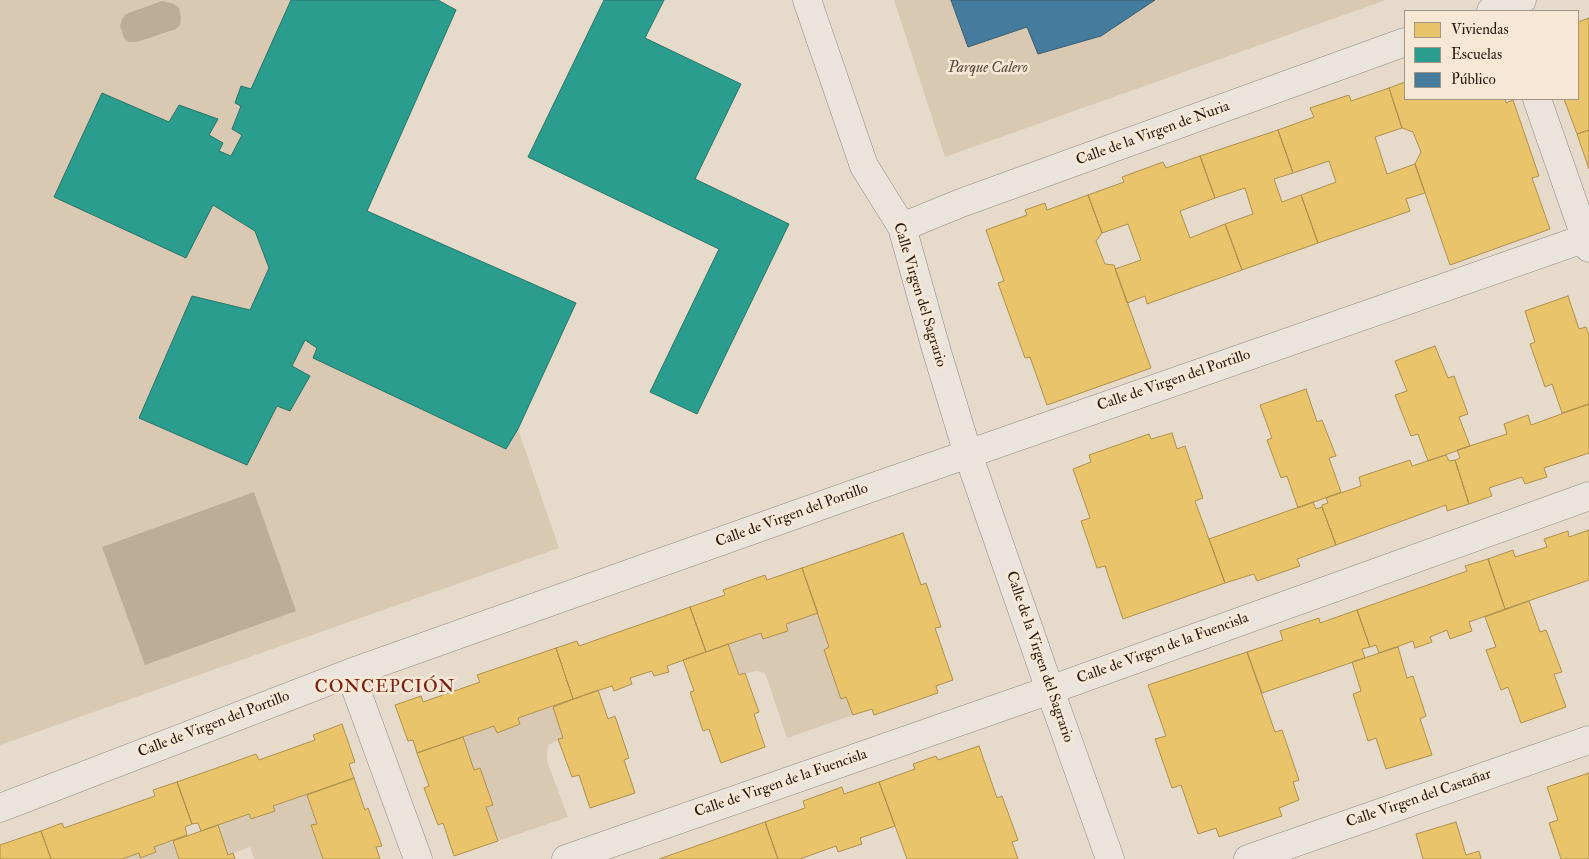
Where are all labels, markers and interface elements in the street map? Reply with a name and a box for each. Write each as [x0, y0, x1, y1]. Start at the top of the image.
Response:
legend [1404, 10, 1579, 100]
text: Viviendas [1451, 20, 1509, 39]
text: Escuelas [1451, 45, 1502, 64]
park label: Parque Calero [948, 60, 1028, 78]
text: Público [1451, 70, 1496, 89]
street label: Calle de la Virgen de Nuria [1074, 98, 1232, 170]
street label: Calle Virgen del Sagrario [888, 221, 950, 369]
street label: Calle de Virgen del Portillo [1095, 346, 1253, 416]
street label: Calle de Virgen del Portillo [713, 480, 871, 552]
street label: Calle de la Virgen del Sagrario [1001, 569, 1077, 745]
street label: Calle de Virgen de la Fuencisla [1075, 610, 1251, 688]
district label: CONCEPCIÓN [313, 677, 457, 699]
street label: Calle de Virgen del Portillo [136, 688, 292, 762]
street label: Calle de Virgen de la Fuencisla [692, 746, 870, 822]
street label: Calle Virgen del Castañar [1344, 766, 1494, 832]

